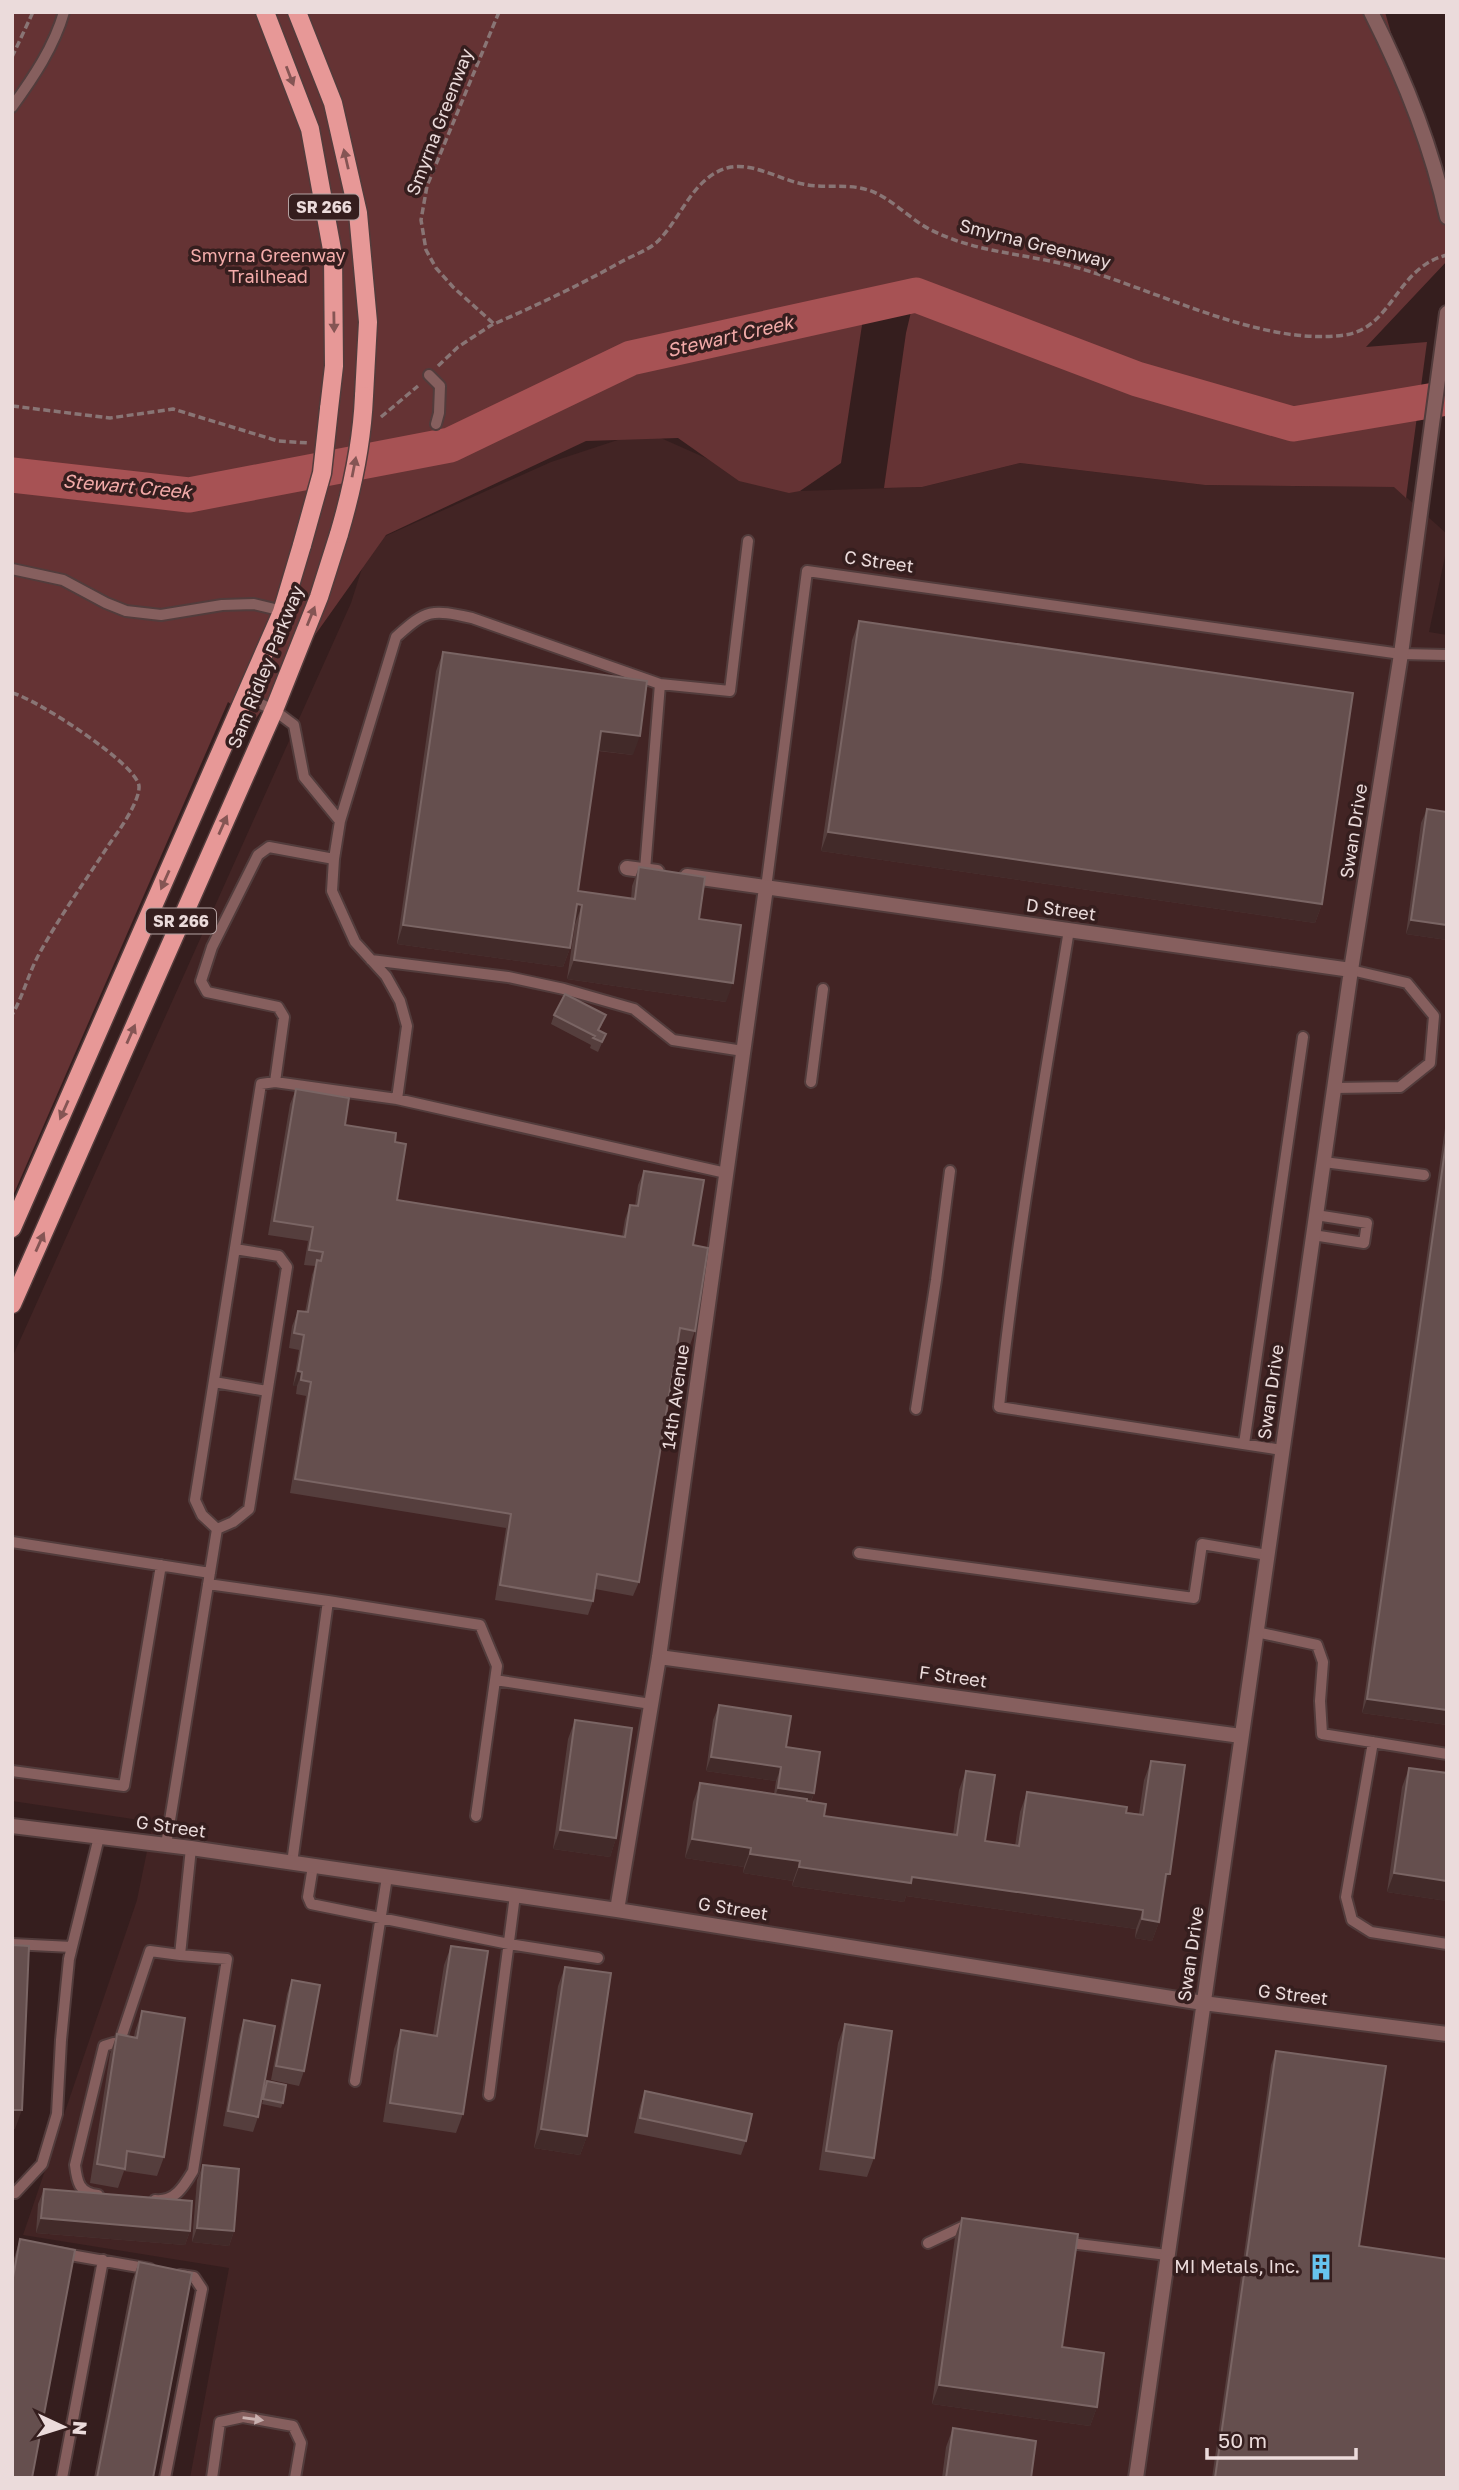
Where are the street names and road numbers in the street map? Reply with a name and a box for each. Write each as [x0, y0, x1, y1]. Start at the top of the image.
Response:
street label: Smyrna Greenway [401, 45, 477, 198]
road number: SR 266 [289, 195, 359, 220]
street label: Smyrna Greenway [957, 214, 1113, 272]
street label: C Street [843, 545, 915, 577]
street label: Sam Ridley Parkway [222, 582, 308, 751]
street label: Swan Drive [1335, 782, 1371, 880]
street label: D Street [1025, 893, 1098, 925]
road number: SR 266 [146, 909, 216, 934]
street label: 14th Avenue [657, 1343, 693, 1451]
street label: Swan Drive [1252, 1343, 1288, 1441]
street label: F Street [918, 1660, 989, 1692]
street label: G Street [135, 1810, 208, 1842]
street label: G Street [697, 1892, 770, 1924]
street label: Swan Drive [1172, 1905, 1208, 2003]
street label: G Street [1257, 1979, 1329, 2009]

